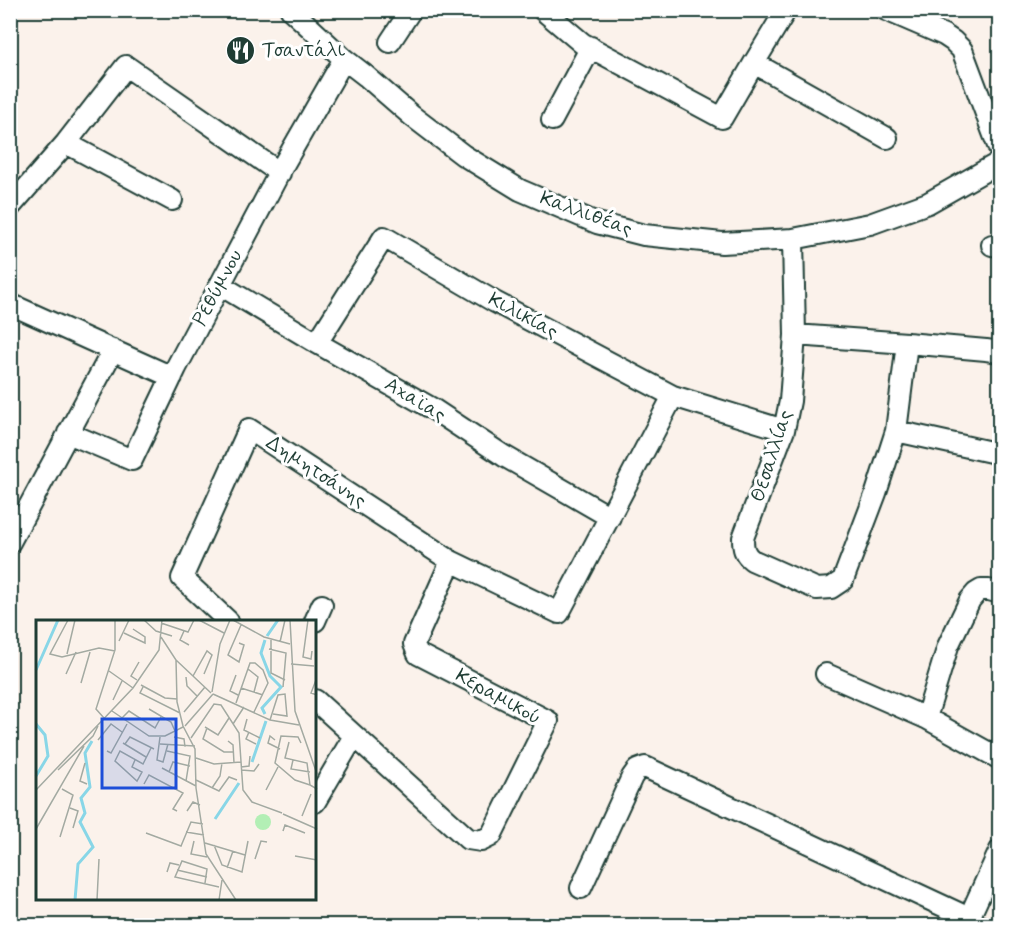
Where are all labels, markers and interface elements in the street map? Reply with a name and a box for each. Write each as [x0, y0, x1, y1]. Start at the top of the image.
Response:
restaurant icon: Τσαντάλι [225, 34, 257, 66]
place label: Τσαντάλι [262, 37, 346, 64]
street label: Καλλιθέας [536, 185, 636, 243]
street label: Ρεθύμνου [187, 245, 249, 331]
street label: Κιλικίας [483, 286, 563, 346]
street label: Αχαϊας [379, 371, 451, 429]
street label: Θεσαλλίας [744, 406, 800, 506]
street label: Δημητσάνης [261, 429, 372, 515]
inset map [36, 620, 316, 900]
street label: Κεραμικού [450, 662, 546, 732]

